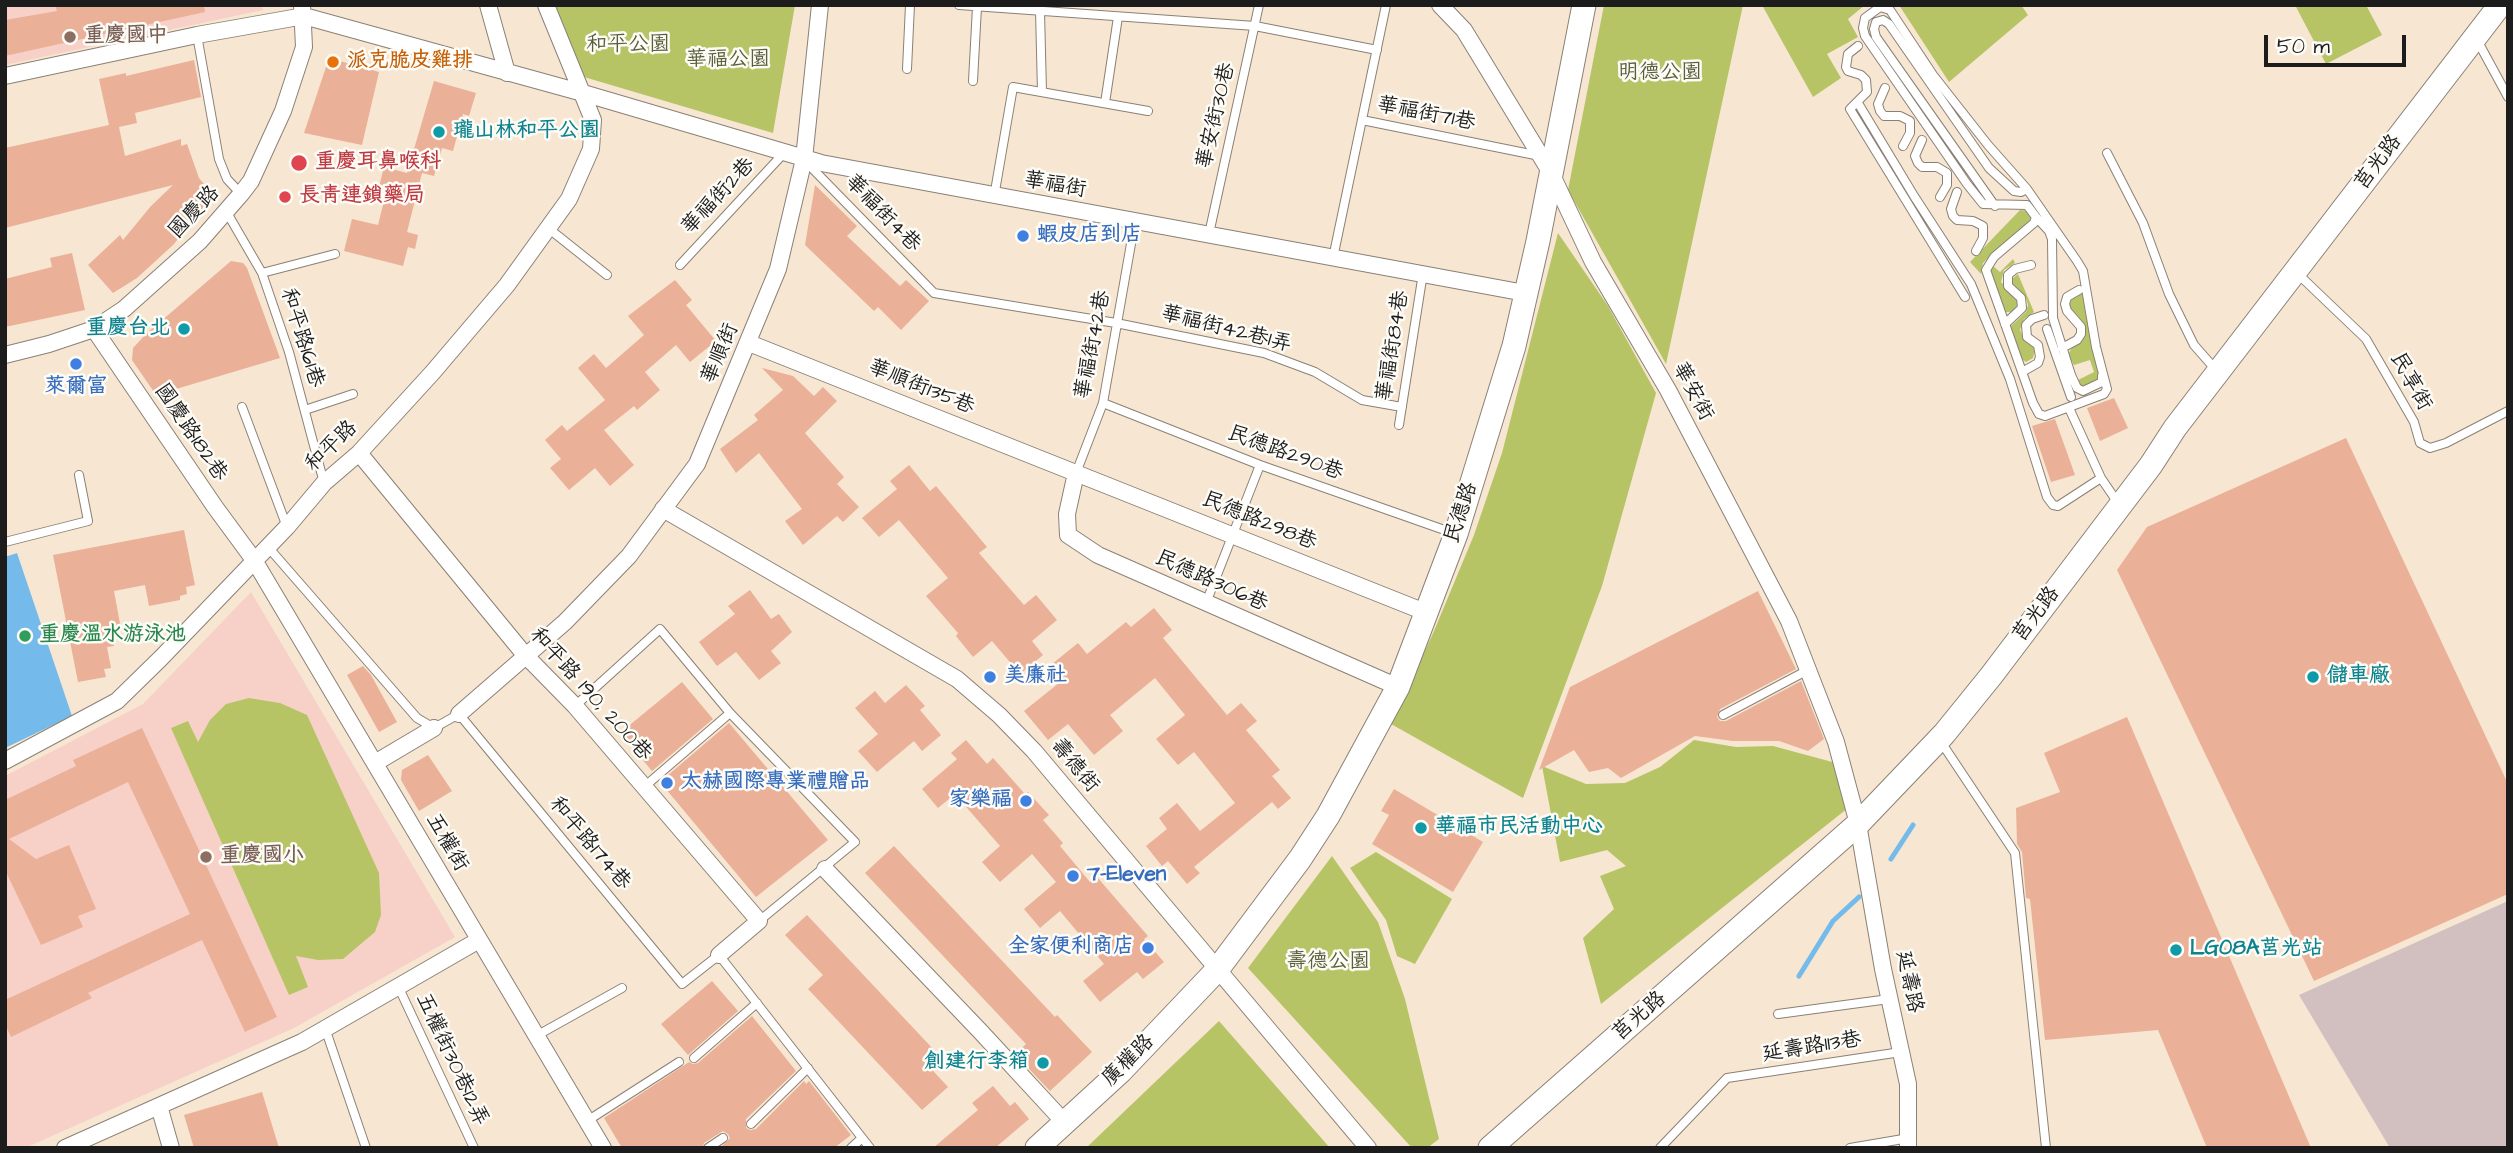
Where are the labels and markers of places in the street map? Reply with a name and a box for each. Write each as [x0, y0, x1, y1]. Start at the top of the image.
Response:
place label: 重慶國中 [84, 24, 168, 50]
marker: 重慶國中 [62, 29, 78, 45]
place label: 派克脆皮雞排 [347, 49, 473, 75]
marker: 派克脆皮雞排 [325, 54, 341, 70]
place label: 瓏山林和平公園 [453, 119, 600, 145]
marker: 瓏山林和平公園 [431, 124, 447, 140]
place label: 重慶耳鼻喉科 [315, 150, 441, 176]
marker: 重慶耳鼻喉科 [289, 153, 309, 173]
place label: 長青連鎖藥局 [299, 184, 425, 210]
marker: 長青連鎖藥局 [277, 189, 293, 205]
place label: 蝦皮店到店 [1037, 223, 1142, 249]
marker: 蝦皮店到店 [1015, 228, 1031, 244]
place label: 重慶台北 [86, 316, 170, 342]
marker: 重慶台北 [176, 321, 192, 337]
marker: 萊爾富 [68, 356, 84, 372]
place label: 萊爾富 [45, 375, 107, 401]
place label: 重慶溫水游泳池 [39, 623, 186, 649]
marker: 重慶溫水游泳池 [17, 628, 33, 644]
place label: 美廉社 [1004, 664, 1067, 690]
place label: 儲車廠 [2327, 664, 2390, 690]
marker: 美廉社 [982, 669, 998, 685]
marker: 儲車廠 [2305, 669, 2321, 685]
place label: 太赫國際專業禮贈品 [681, 770, 870, 796]
marker: 太赫國際專業禮贈品 [659, 775, 675, 791]
place label: 家樂福 [949, 788, 1012, 814]
marker: 家樂福 [1018, 793, 1034, 809]
place label: 華福市民活動中心 [1435, 815, 1603, 841]
marker: 華福市民活動中心 [1413, 820, 1429, 836]
place label: 重慶國小 [220, 844, 304, 870]
marker: 重慶國小 [198, 849, 214, 865]
place label: 7-Eleven [1087, 863, 1166, 889]
marker: 7-Eleven [1065, 868, 1081, 884]
place label: 全家便利商店 [1008, 935, 1134, 961]
place label: LG08A莒光站 [2190, 937, 2322, 963]
marker: 全家便利商店 [1140, 940, 1156, 956]
marker: LG08A莒光站 [2168, 942, 2184, 958]
place label: 創建行李箱 [924, 1050, 1029, 1076]
marker: 創建行李箱 [1035, 1055, 1051, 1071]

